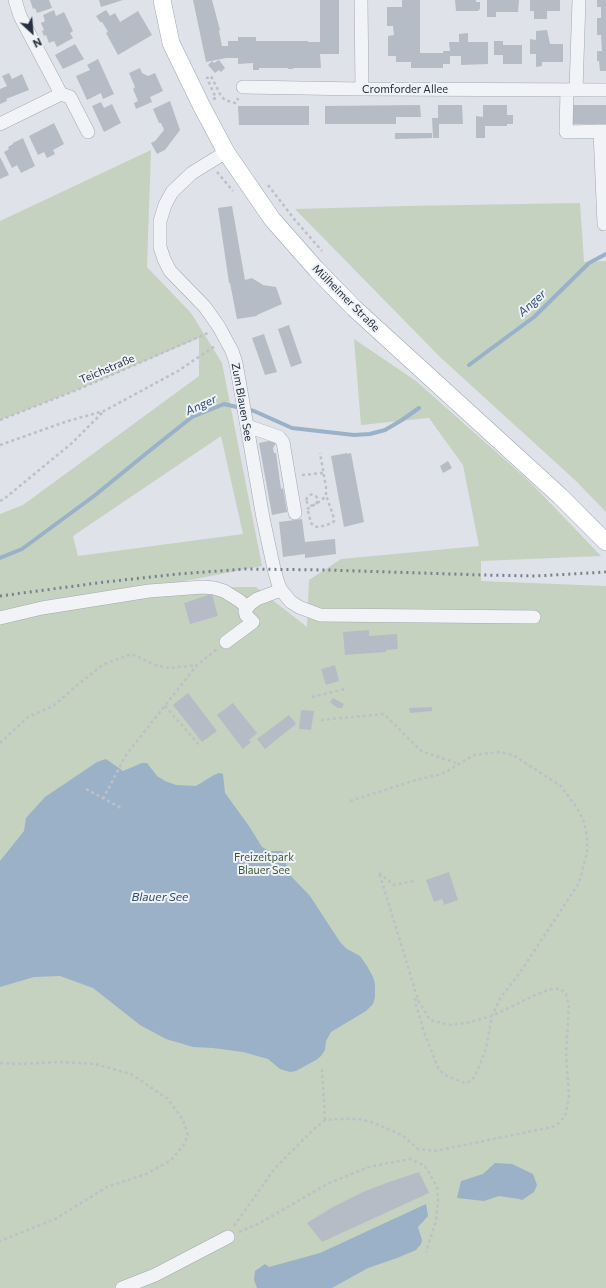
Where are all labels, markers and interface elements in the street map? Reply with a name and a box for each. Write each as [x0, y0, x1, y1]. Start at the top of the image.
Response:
north arrow [12, 12, 52, 52]
text: N [31, 36, 44, 51]
street label: Cromforder Allee [362, 82, 448, 96]
street label: Mülheimer Straße [310, 262, 382, 334]
water label: Anger [515, 287, 549, 319]
street label: Teichstraße [77, 351, 137, 387]
street label: Zum Blauen See [229, 362, 255, 442]
water label: Anger [183, 392, 219, 418]
park label: Freizeitpark Blauer See [234, 850, 294, 876]
water label: Blauer See [132, 890, 188, 904]

